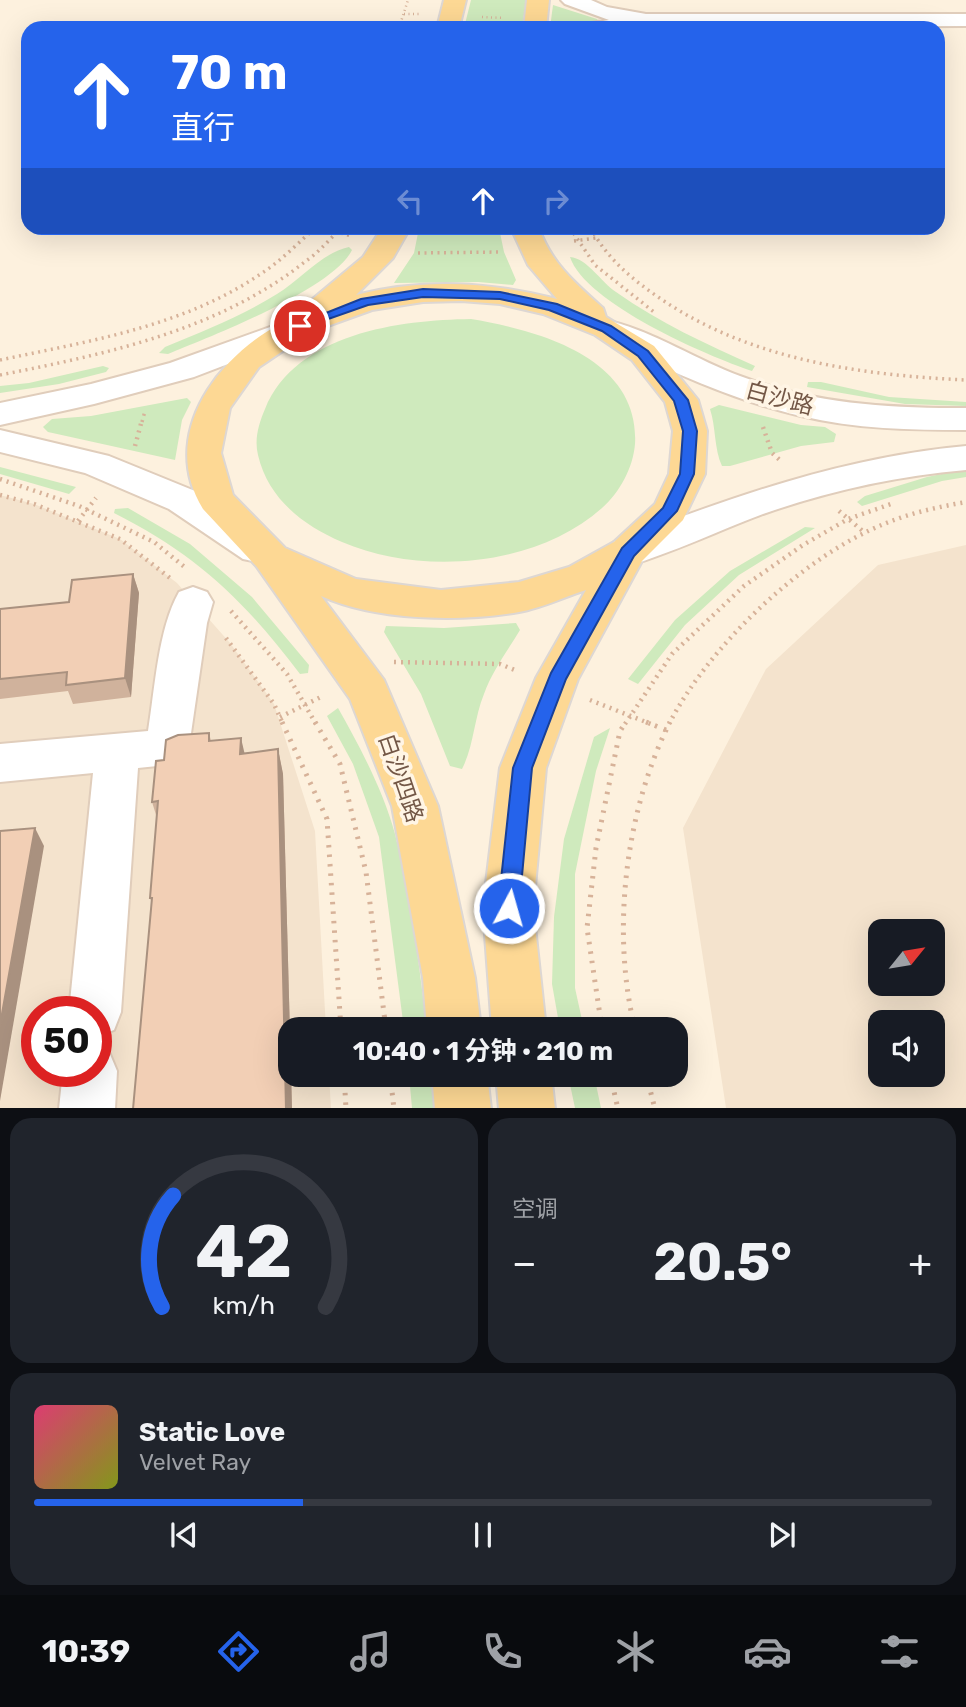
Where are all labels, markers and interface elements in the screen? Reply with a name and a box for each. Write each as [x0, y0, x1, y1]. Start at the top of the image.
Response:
text: 70 m [171, 43, 288, 101]
icon: ahead [56, 49, 147, 140]
text: 直行 [171, 109, 235, 147]
icon: left [391, 182, 429, 220]
icon: ahead [464, 182, 502, 220]
icon: right [537, 182, 575, 220]
pin [270, 296, 330, 356]
icon: arrive [281, 307, 319, 345]
street label: 白沙路 [743, 376, 817, 420]
street label: 白沙四路 [373, 730, 429, 826]
position arrow [472, 871, 546, 945]
north arrow [868, 919, 945, 996]
map controls [868, 919, 945, 1087]
speed limit sign: 50 [21, 996, 112, 1087]
button: sound [868, 1010, 945, 1087]
text: 10:40 · 1 分钟 · 210 m [353, 1036, 613, 1067]
text: 空调 [512, 1195, 558, 1223]
text: 42 [195, 1209, 293, 1295]
text: 20.5° [653, 1231, 792, 1293]
text: − [512, 1240, 537, 1286]
text: + [908, 1240, 932, 1286]
text: km/h [213, 1290, 275, 1319]
text: Static Love [139, 1417, 285, 1448]
text: Velvet Ray [139, 1448, 251, 1476]
icon: previous [165, 1516, 203, 1554]
icon: pause [464, 1516, 502, 1554]
icon: next [763, 1516, 801, 1554]
icon: directions [214, 1627, 263, 1676]
icon: music [346, 1627, 395, 1676]
icon: phone [478, 1627, 527, 1676]
icon: climate [611, 1627, 660, 1676]
icon: car [743, 1627, 792, 1676]
icon: filters [875, 1627, 924, 1676]
text: 10:39 [42, 1632, 130, 1670]

